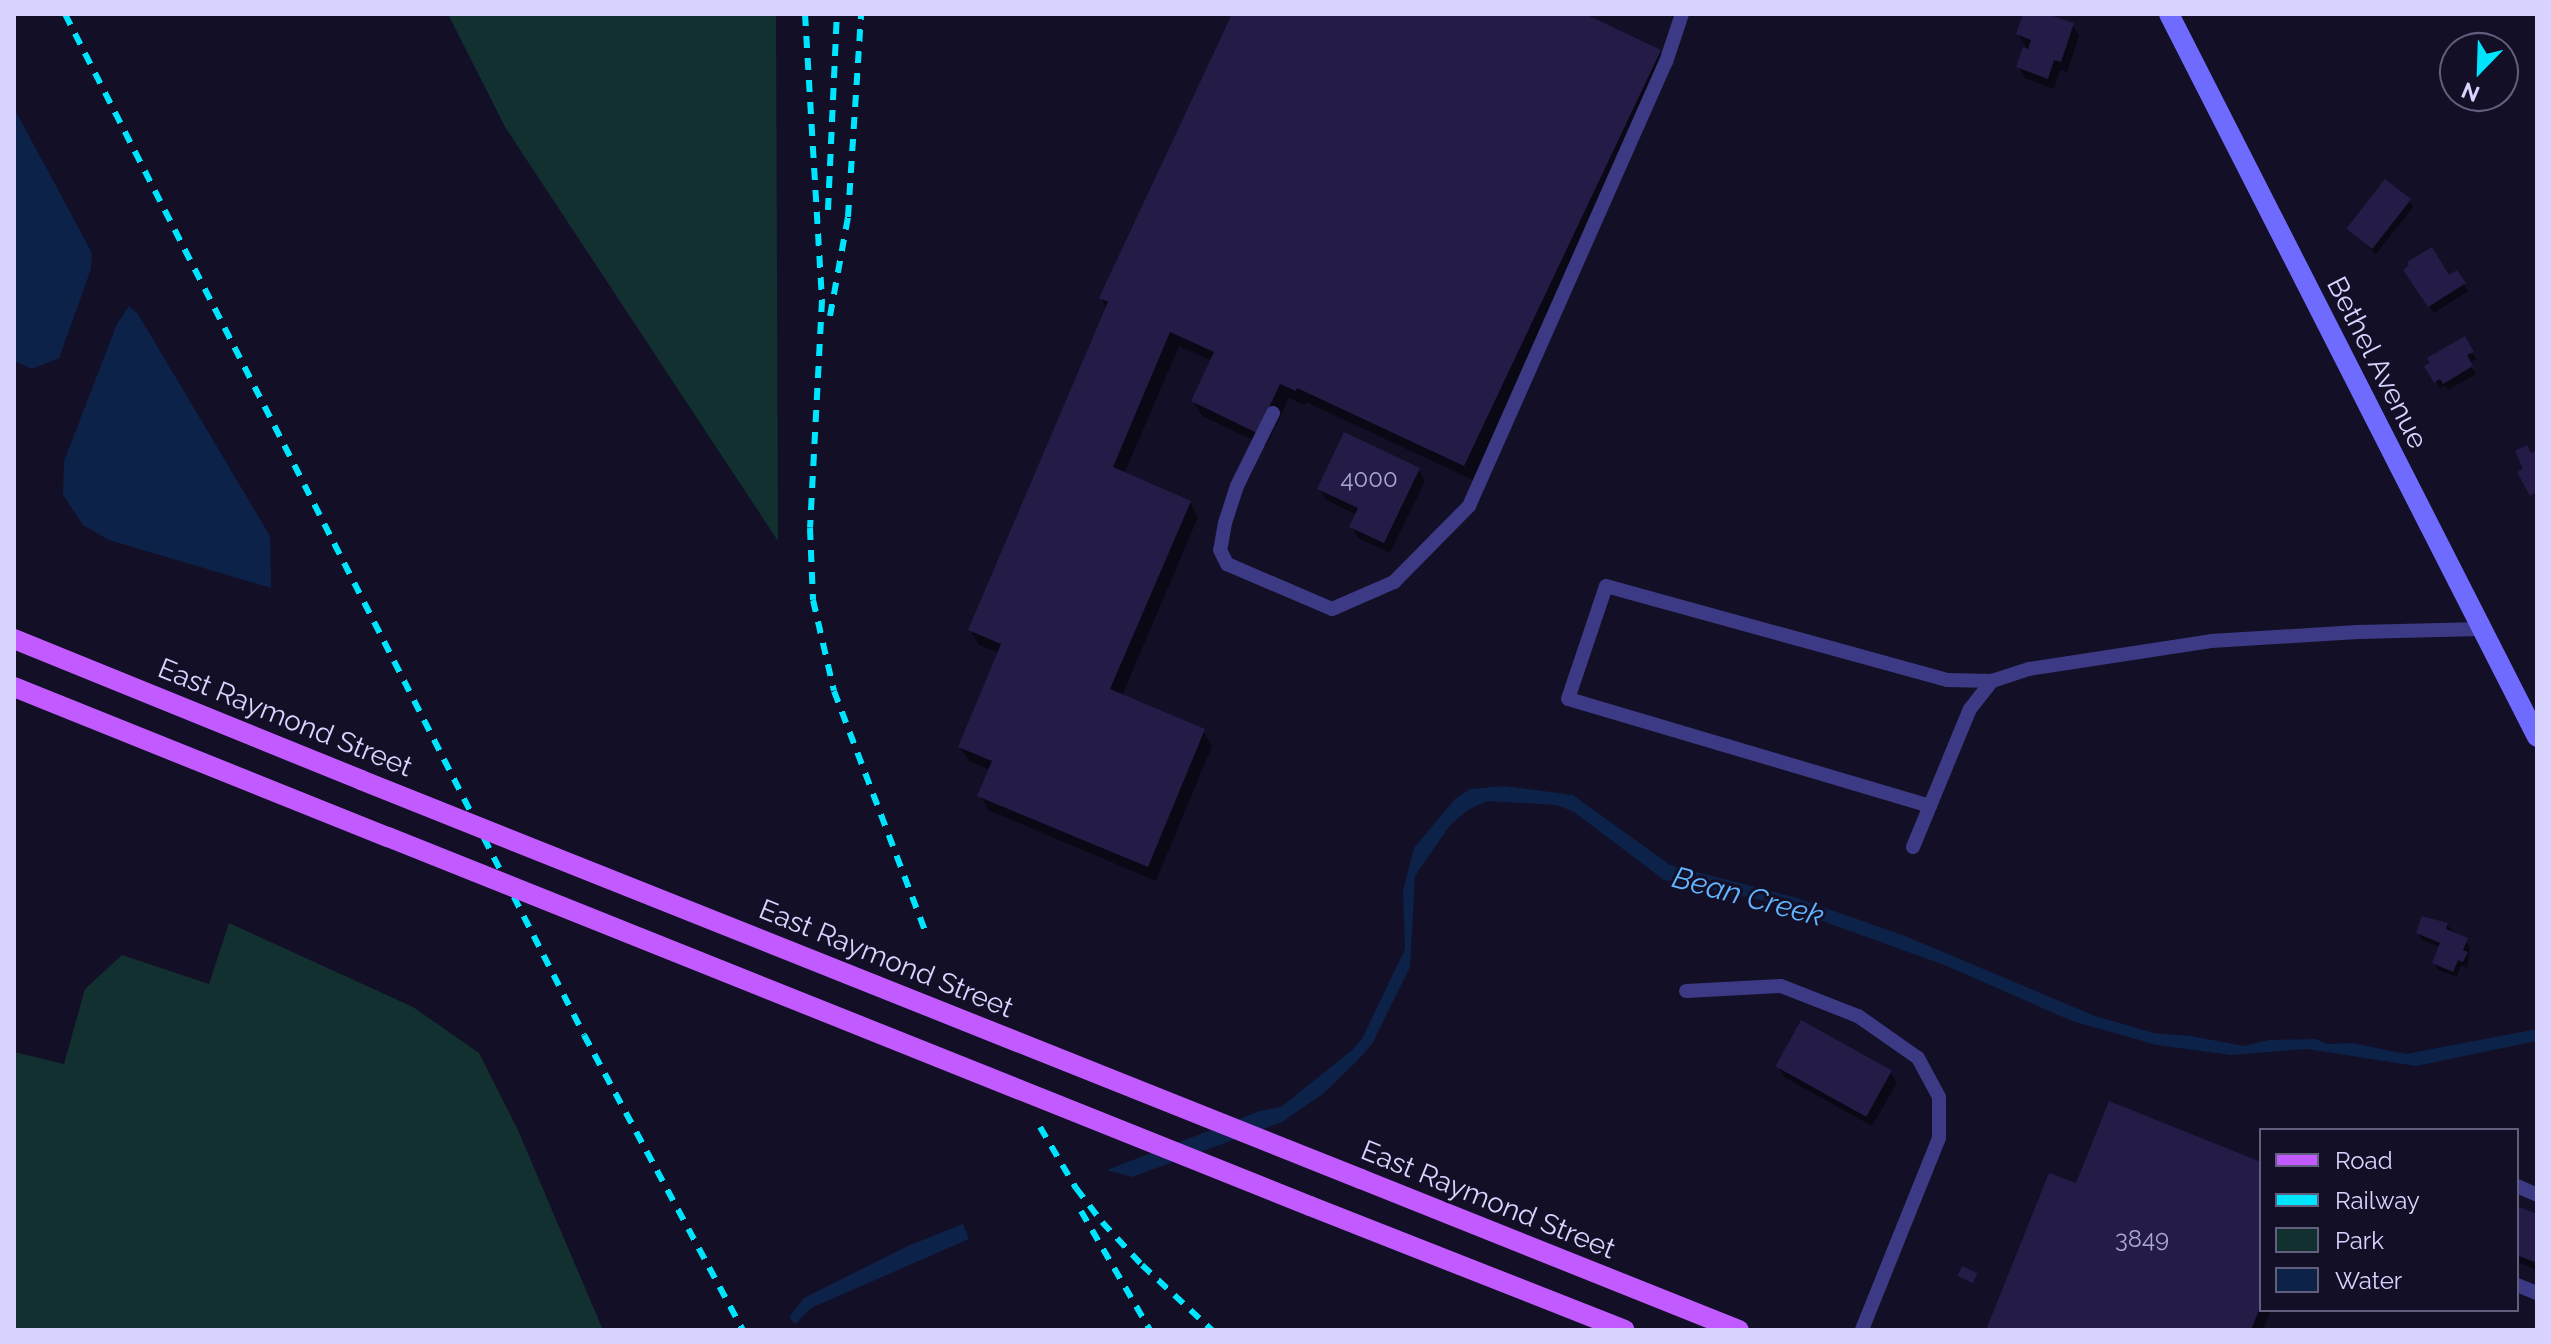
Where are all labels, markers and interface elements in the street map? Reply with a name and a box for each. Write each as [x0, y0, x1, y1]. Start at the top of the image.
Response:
north arrow [2439, 32, 2519, 112]
text: N [2458, 77, 2483, 108]
street label: Bethel Avenue [2319, 271, 2435, 455]
house number: 4000 [1340, 465, 1398, 493]
street label: East Raymond Street [153, 652, 417, 784]
water label: Bean Creek [1668, 860, 1828, 934]
street label: East Raymond Street [754, 893, 1018, 1025]
legend [2259, 1128, 2519, 1312]
street label: East Raymond Street [1356, 1134, 1620, 1266]
text: Road [2335, 1146, 2393, 1175]
text: Railway [2335, 1186, 2420, 1215]
house number: 3849 [2115, 1225, 2169, 1253]
text: Park [2335, 1226, 2384, 1255]
text: Water [2335, 1266, 2402, 1295]

